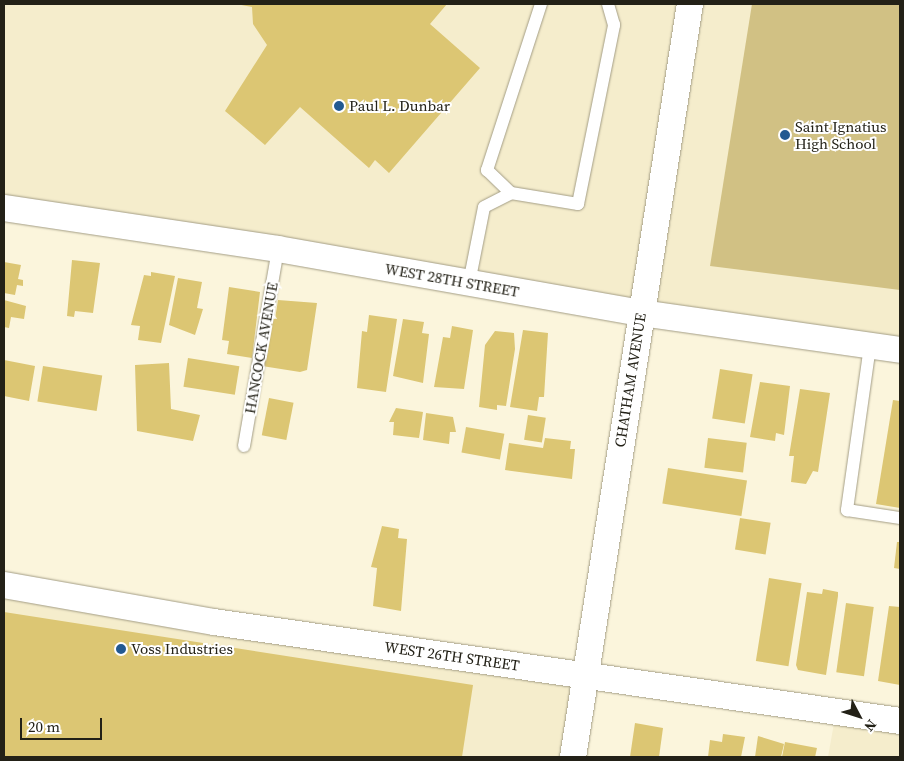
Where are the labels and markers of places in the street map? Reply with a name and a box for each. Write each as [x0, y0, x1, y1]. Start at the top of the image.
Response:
place label: Paul L. Dunbar [349, 97, 450, 115]
marker: Paul L. Dunbar [333, 100, 345, 112]
place label: Saint Ignatius High School [795, 117, 887, 152]
marker: Saint Ignatius High School [779, 129, 791, 141]
place label: Voss Industries [131, 640, 233, 658]
marker: Voss Industries [115, 643, 127, 655]

